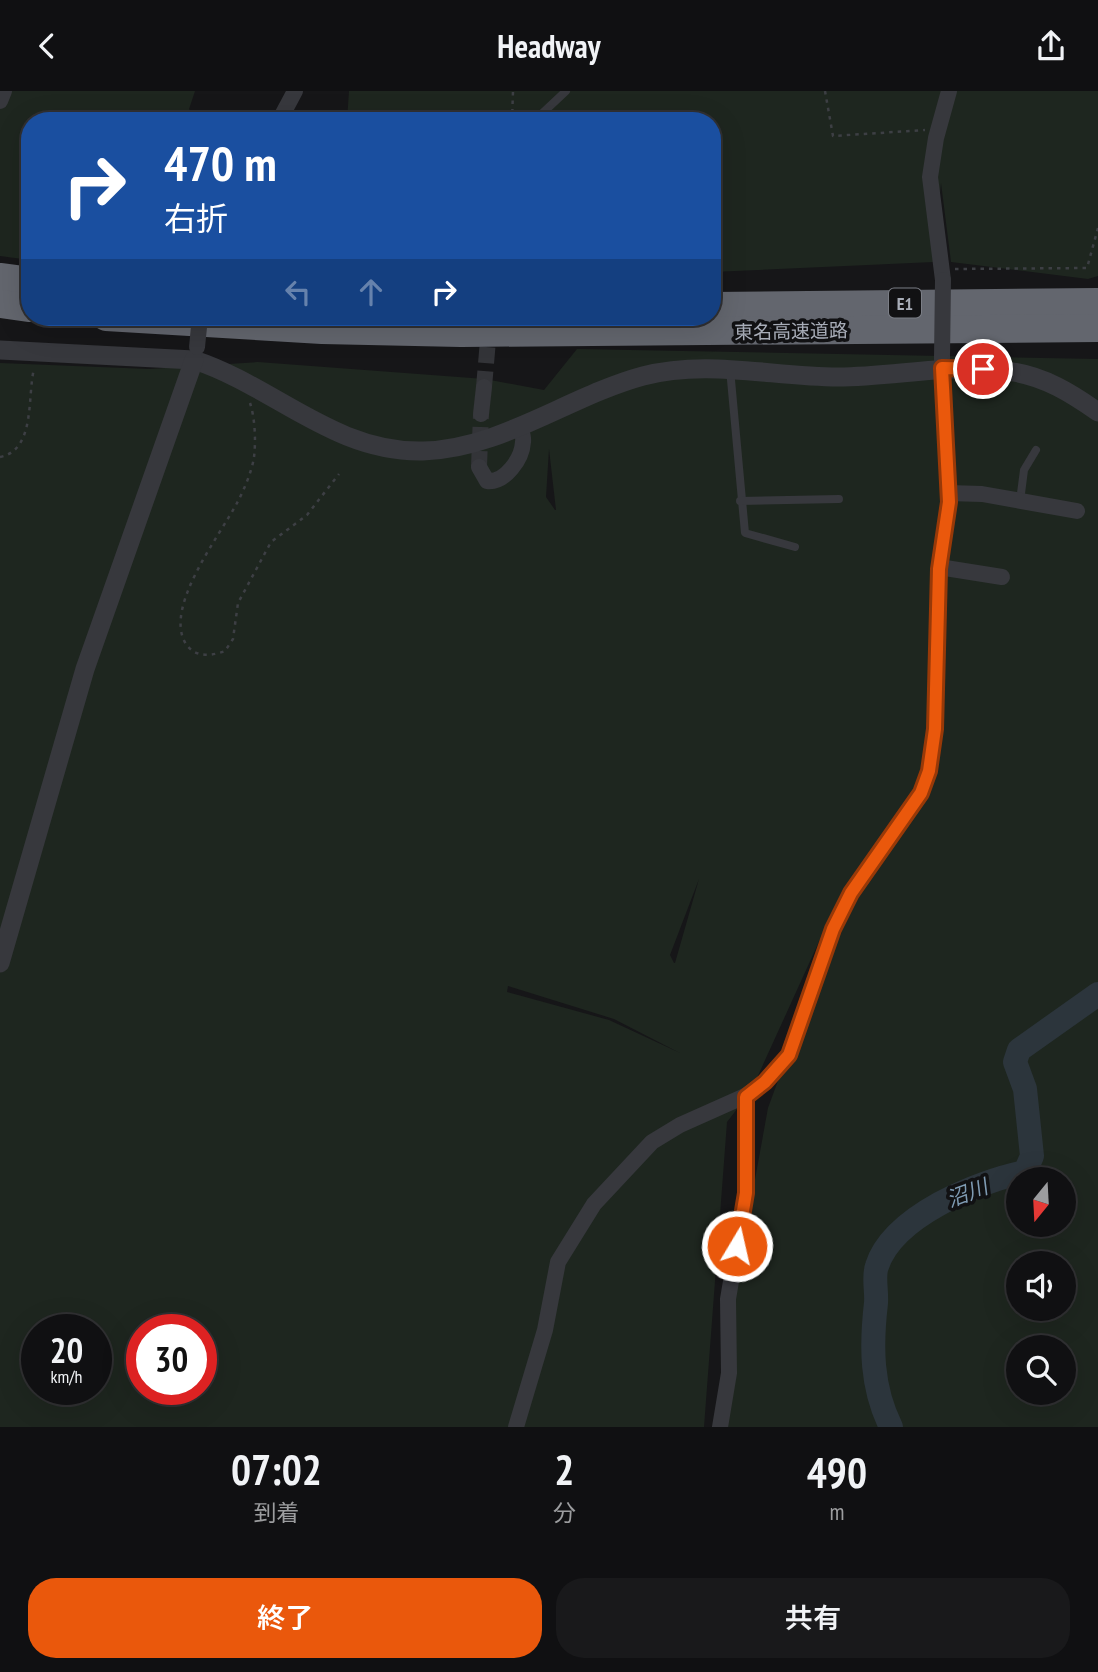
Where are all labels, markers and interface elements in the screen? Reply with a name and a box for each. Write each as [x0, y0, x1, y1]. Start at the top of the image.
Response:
text: Headway [497, 25, 601, 67]
icon: back [28, 27, 66, 65]
icon: share [1032, 27, 1070, 65]
text: 470 m [164, 131, 277, 195]
icon: right [49, 140, 140, 231]
text: 右折 [164, 197, 228, 239]
icon: left [279, 273, 317, 311]
icon: ahead [352, 273, 390, 311]
icon: right [425, 273, 463, 311]
road number: E1 [889, 288, 921, 317]
street label: 東名高速道路 [734, 318, 848, 344]
pin [953, 339, 1013, 399]
icon: arrive [964, 350, 1002, 388]
north arrow [1006, 1167, 1076, 1237]
map controls [1006, 1167, 1076, 1405]
water label: 沼川 [943, 1172, 993, 1213]
position arrow [700, 1209, 774, 1283]
button: sound [1006, 1251, 1076, 1321]
speed limit sign: 30 [126, 1314, 217, 1405]
text: 20 [50, 1327, 83, 1373]
button: search [1006, 1335, 1076, 1405]
text: km/h [51, 1365, 82, 1388]
text: 07:02 [231, 1442, 322, 1497]
text: 2 [554, 1442, 574, 1497]
text: 490 [807, 1445, 867, 1500]
text: m [829, 1497, 844, 1526]
text: 到着 [253, 1498, 299, 1527]
text: 分 [553, 1498, 576, 1527]
button: 終了 [28, 1578, 542, 1658]
button: 共有 [556, 1578, 1070, 1658]

